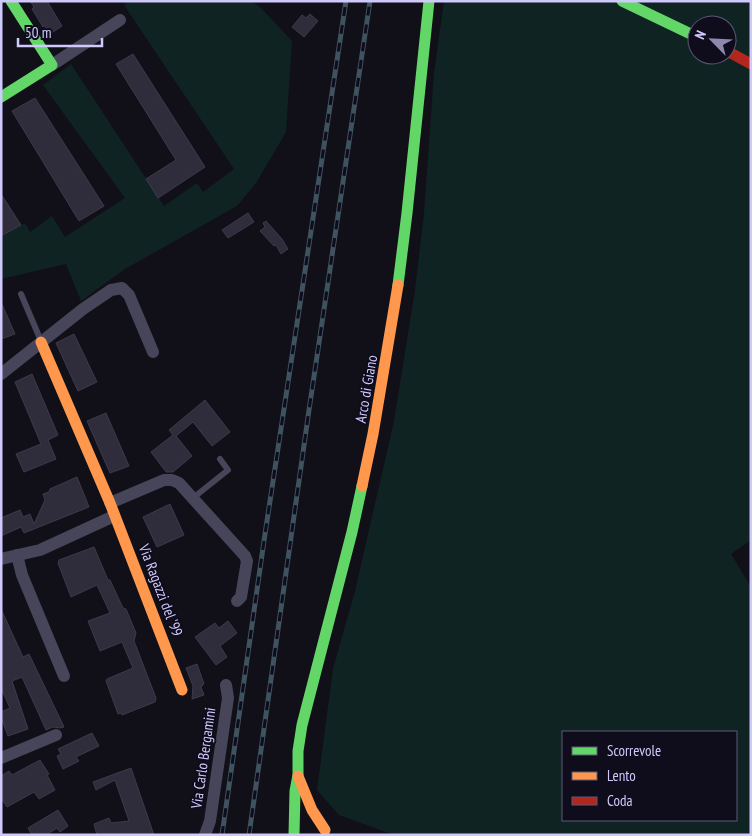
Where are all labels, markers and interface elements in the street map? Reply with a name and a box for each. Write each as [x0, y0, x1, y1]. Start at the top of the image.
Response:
scale bar [18, 15, 101, 47]
north arrow [687, 15, 737, 65]
text: 50 m [25, 23, 51, 42]
text: N [690, 28, 710, 42]
street label: Arco di Giano [351, 354, 381, 424]
street label: Via Ragazzi del '99 [134, 540, 187, 639]
street label: Via Carlo Bergamini [186, 706, 220, 811]
legend [562, 731, 737, 821]
text: Scorrevole [607, 741, 661, 760]
text: Lento [607, 766, 636, 785]
text: Coda [607, 791, 632, 810]

